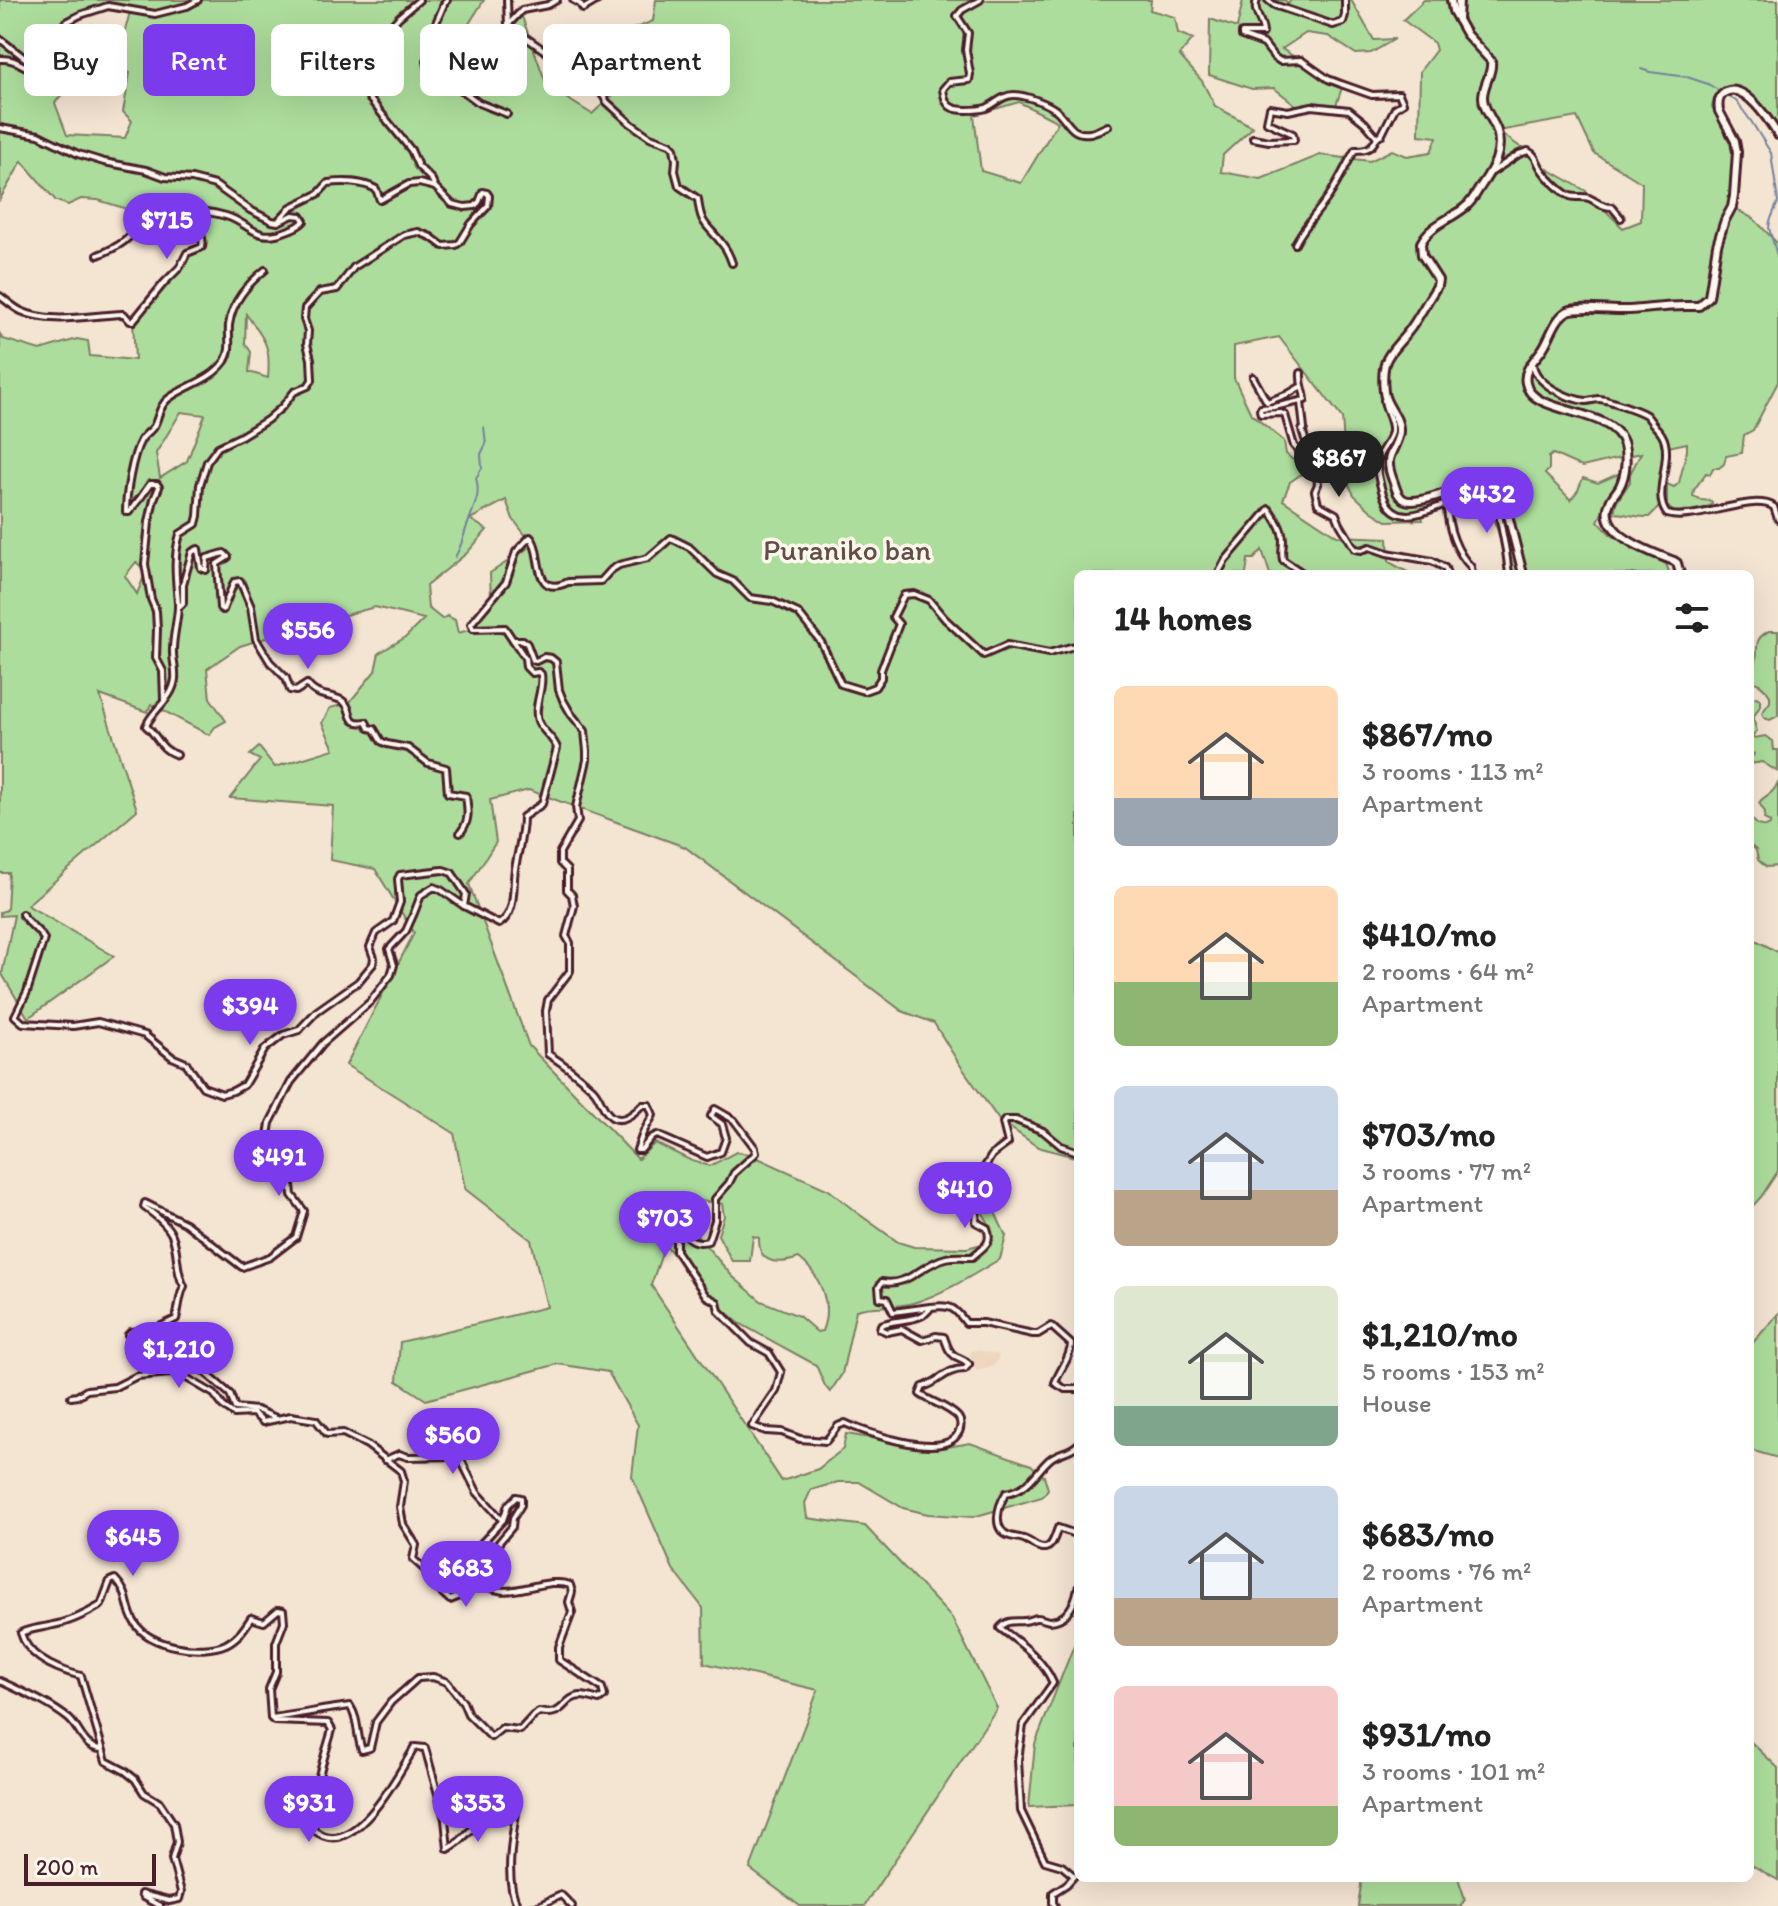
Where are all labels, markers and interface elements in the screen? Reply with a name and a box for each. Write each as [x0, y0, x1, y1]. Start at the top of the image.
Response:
chip: Buy [24, 24, 127, 96]
chip: Rent [143, 24, 255, 96]
chip: Filters [271, 24, 404, 96]
chip: New [420, 24, 527, 96]
chip: Apartment [543, 24, 730, 96]
pin: $715 [120, 193, 214, 261]
text: $715 [141, 203, 193, 235]
pin: $867 [1292, 431, 1386, 499]
text: $867 [1312, 441, 1366, 473]
pin: $432 [1440, 467, 1534, 535]
text: $432 [1459, 477, 1515, 509]
park label: Puraniko ban [763, 531, 931, 568]
icon: filters [1670, 596, 1714, 640]
text: 14 homes [1114, 598, 1252, 639]
pin: $556 [261, 603, 355, 671]
text: $556 [281, 613, 335, 645]
text: $867/mo [1362, 714, 1493, 755]
icon: home [1178, 718, 1274, 814]
text: 3 rooms · 113 m² [1362, 755, 1544, 787]
text: Apartment [1362, 787, 1483, 819]
text: $410/mo [1362, 914, 1497, 955]
icon: home [1178, 918, 1274, 1014]
text: 2 rooms · 64 m² [1362, 955, 1534, 987]
pin: $394 [203, 979, 297, 1047]
text: Apartment [1362, 987, 1483, 1019]
text: $394 [222, 989, 278, 1021]
text: $703/mo [1362, 1114, 1496, 1155]
icon: home [1178, 1118, 1274, 1214]
pin: $491 [232, 1130, 326, 1198]
text: $491 [252, 1140, 306, 1172]
text: 3 rooms · 77 m² [1362, 1155, 1531, 1187]
pin: $410 [918, 1162, 1012, 1230]
text: $410 [937, 1172, 993, 1204]
text: Apartment [1362, 1187, 1483, 1219]
pin: $703 [618, 1191, 712, 1259]
text: $703 [637, 1201, 693, 1233]
text: $1,210/mo [1362, 1314, 1518, 1355]
icon: home [1178, 1318, 1274, 1414]
pin: $1,210 [114, 1322, 244, 1390]
text: $1,210 [142, 1332, 216, 1364]
text: 5 rooms · 153 m² [1362, 1355, 1545, 1387]
text: House [1362, 1387, 1432, 1419]
pin: $560 [406, 1408, 500, 1476]
text: $560 [425, 1418, 481, 1450]
pin: $645 [86, 1510, 180, 1578]
text: $683/mo [1362, 1514, 1495, 1555]
icon: home [1178, 1518, 1274, 1614]
text: $645 [105, 1520, 161, 1552]
pin: $683 [419, 1541, 513, 1609]
text: $683 [438, 1551, 494, 1583]
text: 2 rooms · 76 m² [1362, 1555, 1531, 1587]
text: Apartment [1362, 1587, 1483, 1619]
text: $931/mo [1362, 1714, 1491, 1755]
icon: home [1178, 1718, 1274, 1814]
text: 3 rooms · 101 m² [1362, 1755, 1545, 1787]
pin: $931 [262, 1776, 356, 1844]
pin: $353 [431, 1776, 525, 1844]
text: $931 [282, 1786, 336, 1818]
text: $353 [450, 1786, 506, 1818]
text: Apartment [1362, 1787, 1483, 1819]
scale bar [24, 1850, 156, 1886]
text: 200 m [36, 1854, 98, 1881]

